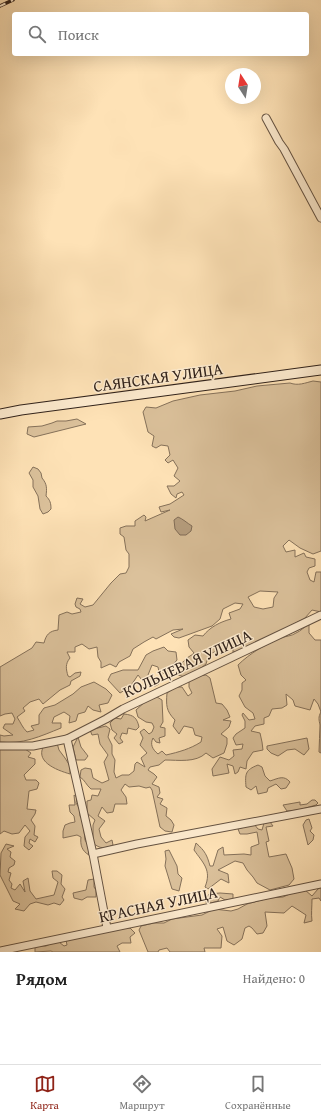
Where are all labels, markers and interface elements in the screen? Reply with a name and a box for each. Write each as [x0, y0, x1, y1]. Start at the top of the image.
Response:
search box [12, 12, 309, 56]
icon: search [26, 23, 48, 45]
text: Поиск [58, 24, 99, 45]
north arrow [225, 68, 261, 104]
street label: САЯНСКАЯ УЛИЦА [92, 356, 224, 398]
street label: КОЛЬЦЕВАЯ УЛИЦА [119, 623, 256, 703]
street label: КРАСНАЯ УЛИЦА [96, 880, 220, 928]
text: Рядом [16, 966, 67, 991]
text: Найдено: 0 [243, 969, 305, 988]
tab: Карта [30, 1073, 59, 1113]
tab: Маршрут [119, 1073, 164, 1113]
tab: Сохранённые [225, 1073, 291, 1113]

